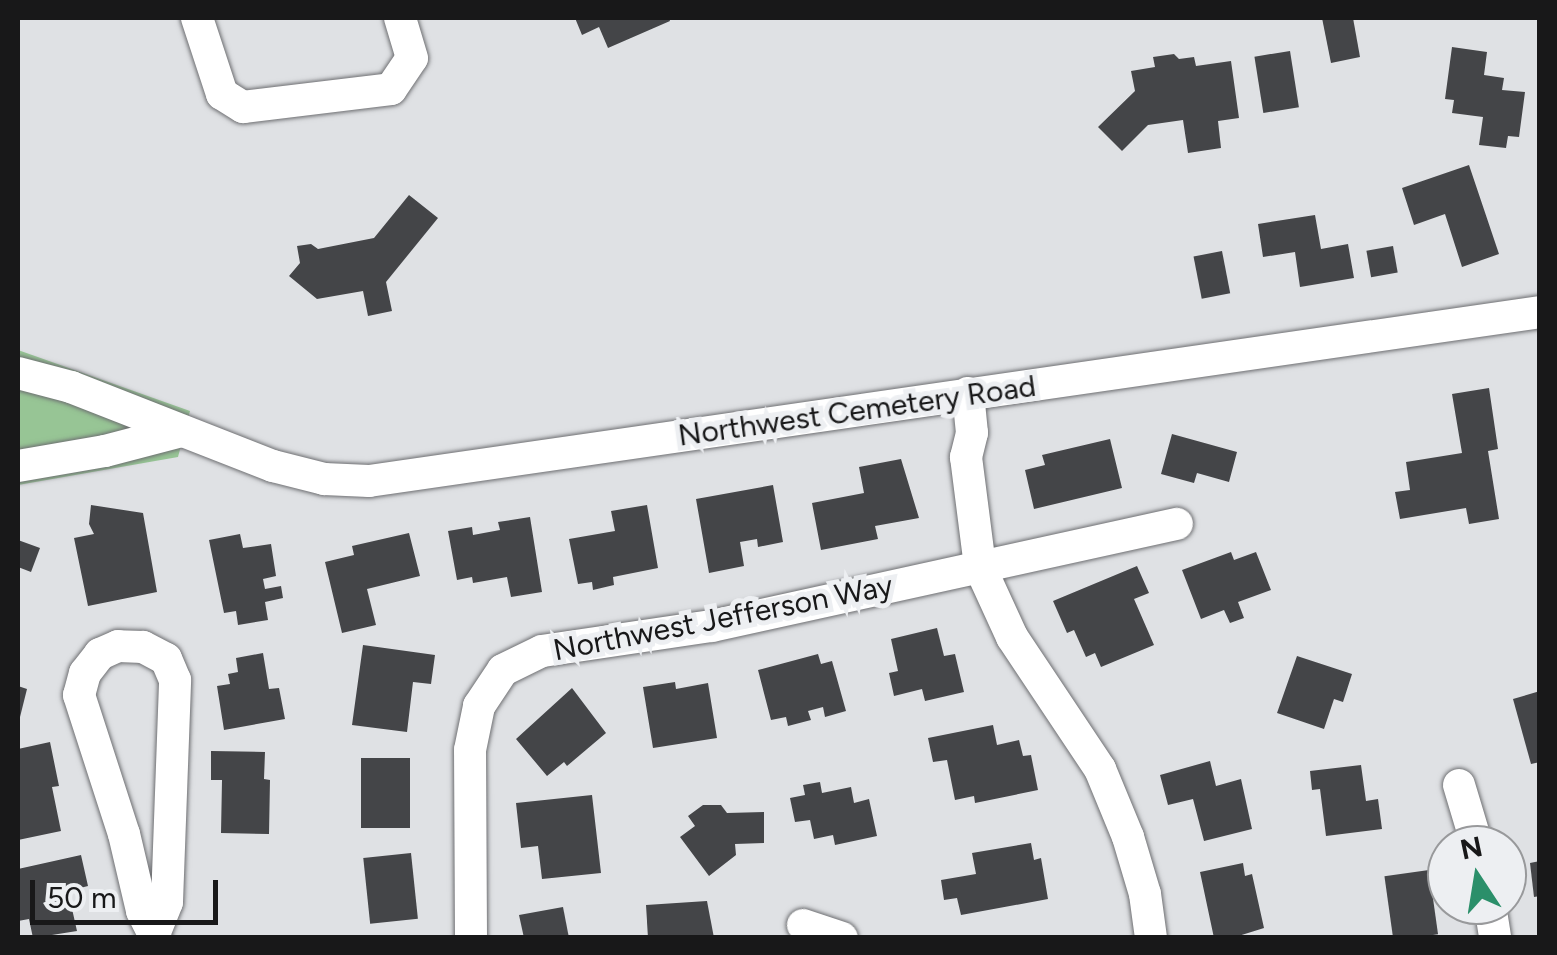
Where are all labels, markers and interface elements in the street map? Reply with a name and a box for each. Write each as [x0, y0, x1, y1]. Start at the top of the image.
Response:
street label: Northwest Cemetery Road [676, 368, 1038, 454]
street label: Northwest Jefferson Way [550, 567, 896, 669]
north arrow [1427, 825, 1527, 925]
text: N [1457, 829, 1485, 866]
scale bar [35, 860, 222, 922]
text: 50 m [47, 879, 116, 916]

